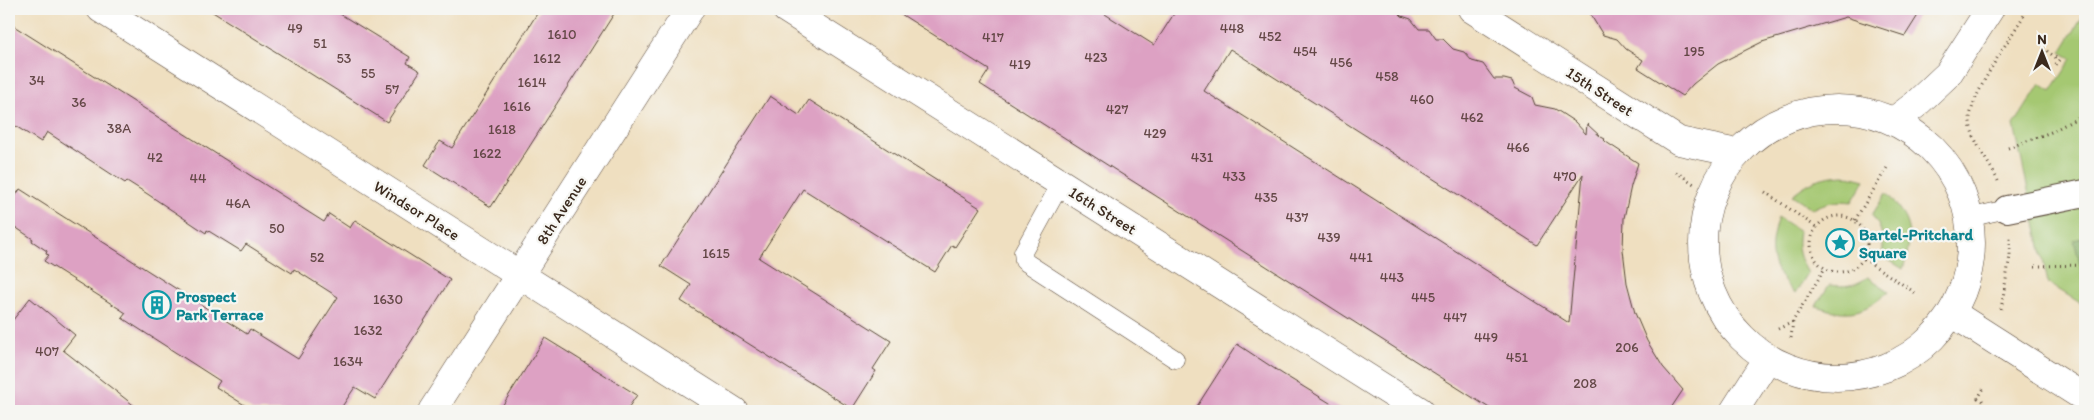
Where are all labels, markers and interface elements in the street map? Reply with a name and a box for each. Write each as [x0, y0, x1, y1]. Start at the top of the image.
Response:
house number: 49 [287, 20, 303, 37]
house number: 448 [1220, 20, 1245, 37]
house number: 1610 [547, 26, 577, 43]
house number: 452 [1258, 28, 1282, 45]
north arrow [2016, 28, 2066, 78]
house number: 417 [982, 29, 1004, 46]
text: N [2037, 31, 2047, 48]
house number: 51 [313, 35, 327, 52]
house number: 454 [1293, 43, 1318, 60]
house number: 195 [1683, 43, 1705, 60]
house number: 423 [1084, 49, 1108, 66]
house number: 53 [337, 50, 352, 67]
house number: 1612 [533, 50, 562, 67]
house number: 456 [1329, 54, 1353, 71]
house number: 419 [1009, 56, 1031, 73]
street label: 15th Street [1563, 63, 1637, 120]
house number: 55 [361, 65, 375, 82]
house number: 458 [1375, 68, 1399, 85]
house number: 34 [29, 72, 46, 89]
house number: 1614 [518, 74, 547, 91]
house number: 57 [385, 81, 399, 98]
house number: 460 [1410, 91, 1434, 108]
house number: 36 [71, 94, 87, 111]
house number: 1616 [503, 98, 531, 115]
house number: 427 [1106, 101, 1128, 118]
house number: 462 [1460, 109, 1484, 126]
house number: 38A [107, 120, 131, 137]
house number: 1618 [488, 121, 516, 138]
house number: 429 [1143, 125, 1167, 142]
house number: 466 [1506, 139, 1530, 156]
house number: 1622 [473, 145, 502, 162]
house number: 42 [147, 149, 164, 166]
house number: 431 [1191, 149, 1214, 166]
house number: 433 [1222, 168, 1246, 185]
house number: 470 [1553, 168, 1577, 185]
house number: 44 [190, 170, 207, 187]
street label: 8th Avenue [532, 172, 591, 248]
street label: Windsor Place [370, 176, 463, 244]
street label: 16th Street [1065, 182, 1140, 239]
house number: 435 [1254, 189, 1278, 206]
house number: 46A [226, 195, 250, 212]
house number: 437 [1286, 209, 1309, 226]
house number: 50 [269, 220, 285, 237]
place label: Bartel-Pritchard Square [1859, 225, 1974, 263]
place icon: Bartel-Pritchard Square [1825, 228, 1855, 258]
house number: 439 [1317, 229, 1341, 246]
house number: 1615 [702, 245, 730, 262]
house number: 52 [310, 249, 325, 266]
house number: 441 [1349, 249, 1373, 266]
house number: 443 [1380, 269, 1405, 286]
place label: Prospect Park Terrace [176, 287, 264, 324]
house number: 445 [1411, 289, 1435, 306]
building icon: Prospect Park Terrace [142, 290, 172, 320]
house number: 1630 [373, 291, 403, 308]
house number: 447 [1443, 309, 1467, 326]
house number: 1632 [354, 322, 383, 339]
house number: 449 [1474, 329, 1498, 346]
house number: 206 [1615, 339, 1639, 356]
house number: 407 [35, 343, 59, 360]
house number: 451 [1506, 349, 1529, 366]
house number: 1634 [333, 353, 364, 370]
house number: 208 [1573, 375, 1597, 392]

